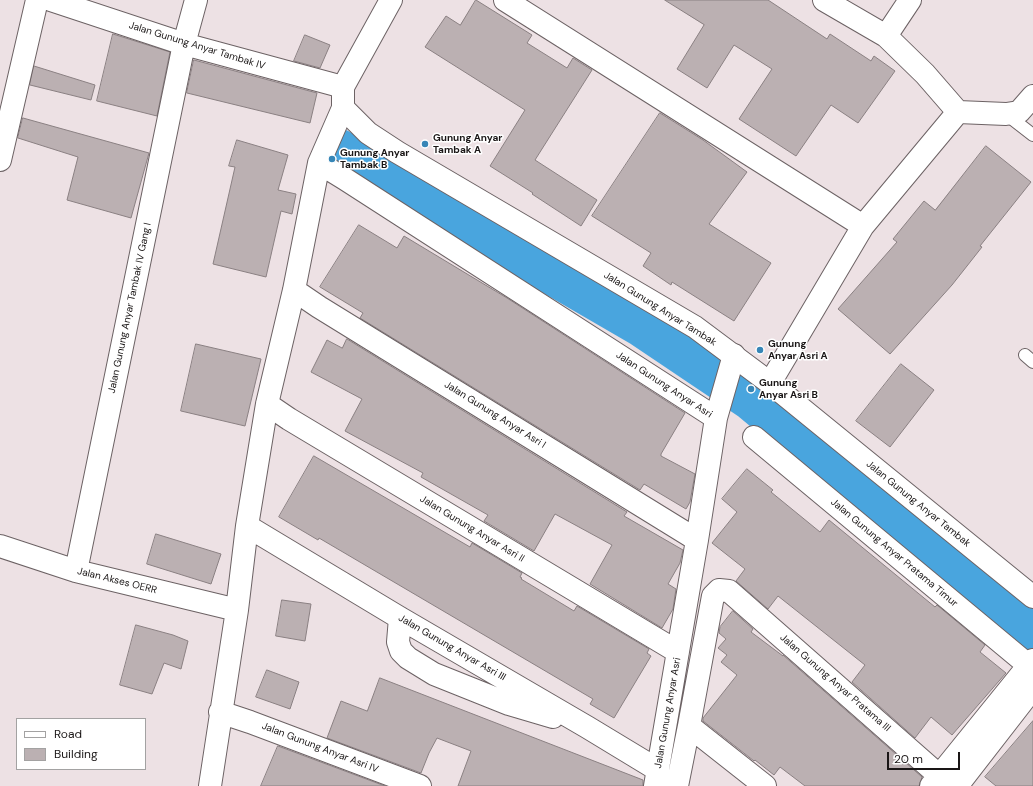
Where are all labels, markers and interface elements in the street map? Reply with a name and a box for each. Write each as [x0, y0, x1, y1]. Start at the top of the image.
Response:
street label: Jalan Gunung Anyar Tambak IV [127, 19, 267, 73]
place label: Gunung Anyar Tambak A [433, 132, 502, 156]
marker: Gunung Anyar Tambak A [420, 139, 430, 149]
place label: Gunung Anyar Tambak B [340, 147, 409, 170]
marker: Gunung Anyar Tambak B [327, 154, 337, 164]
street label: Jalan Gunung Anyar Tambak IV Gang I [106, 222, 154, 394]
street label: Jalan Gunung Anyar Tambak [601, 269, 719, 349]
place label: Gunung Anyar Asri A [768, 338, 828, 362]
marker: Gunung Anyar Asri A [755, 345, 765, 355]
street label: Jalan Gunung Anyar Asri [614, 349, 714, 421]
place label: Gunung Anyar Asri B [759, 377, 818, 400]
street label: Jalan Gunung Anyar Asri I [442, 379, 548, 451]
marker: Gunung Anyar Asri B [746, 384, 756, 394]
street label: Jalan Gunung Anyar Tambak [864, 458, 972, 550]
street label: Jalan Gunung Anyar Asri II [418, 493, 526, 565]
street label: Jalan Gunung Anyar Pratama Timur [828, 496, 960, 610]
street label: Jalan Akses OERR [76, 565, 158, 597]
street label: Jalan Gunung Anyar Asri III [396, 612, 508, 684]
street label: Jalan Gunung Anyar Pratama III [777, 632, 893, 734]
street label: Jalan Gunung Anyar Asri [652, 657, 684, 769]
legend [16, 718, 146, 770]
street label: Jalan Gunung Anyar Asri IV [260, 720, 380, 776]
text: Road [54, 726, 82, 742]
scale bar [889, 744, 962, 770]
text: Building [54, 746, 98, 762]
text: 20 m [894, 751, 923, 767]

